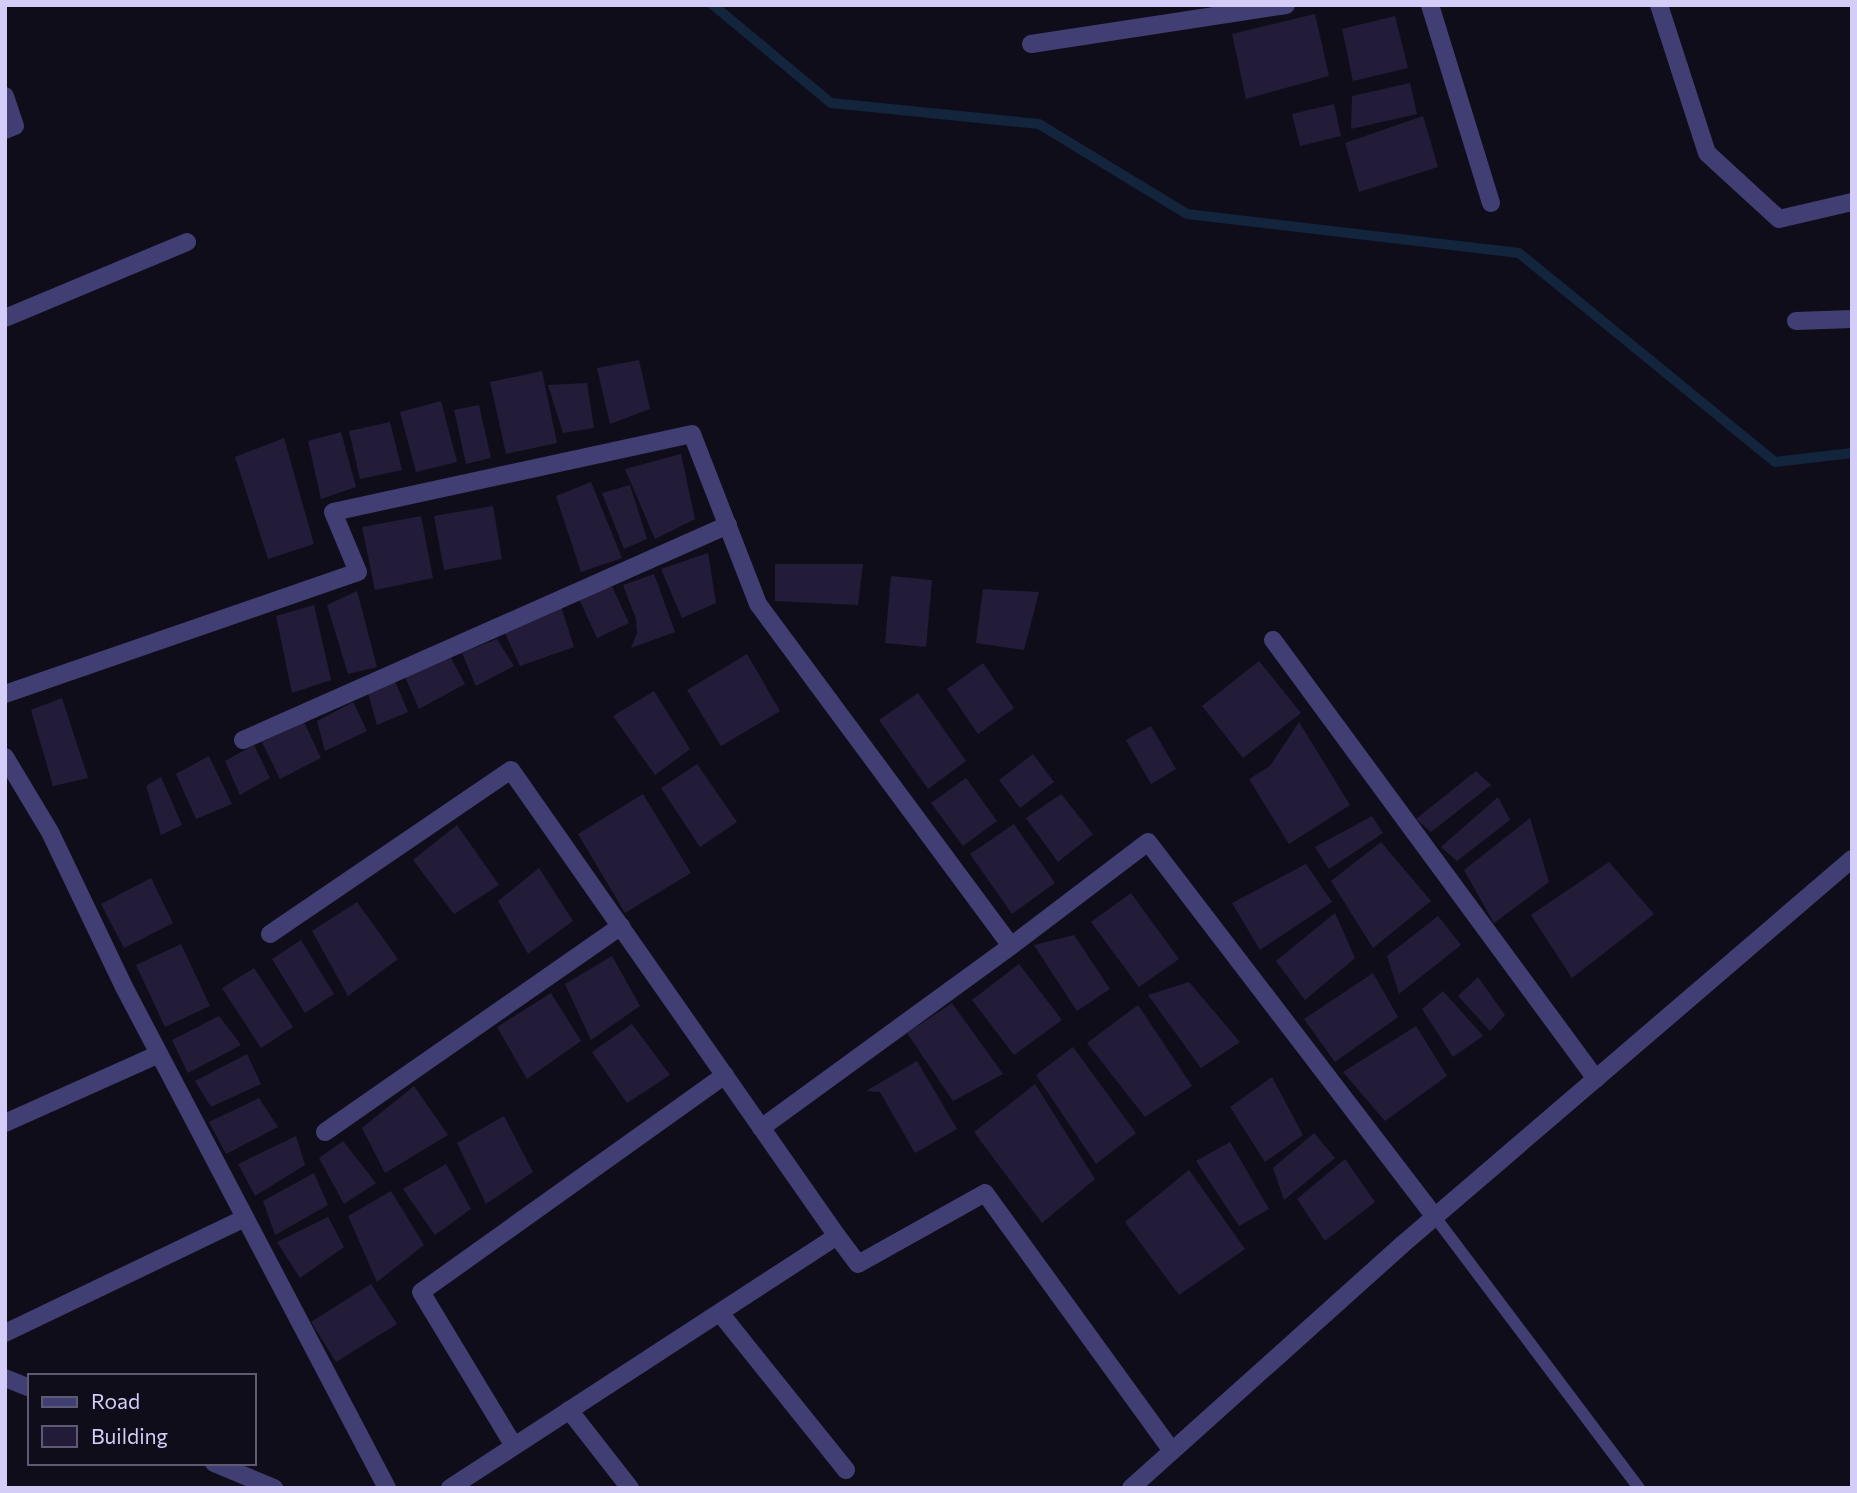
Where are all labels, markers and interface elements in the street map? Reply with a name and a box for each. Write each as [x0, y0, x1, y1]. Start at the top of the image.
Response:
legend [28, 1374, 256, 1465]
text: Road [91, 1388, 140, 1413]
text: Building [91, 1423, 168, 1448]

